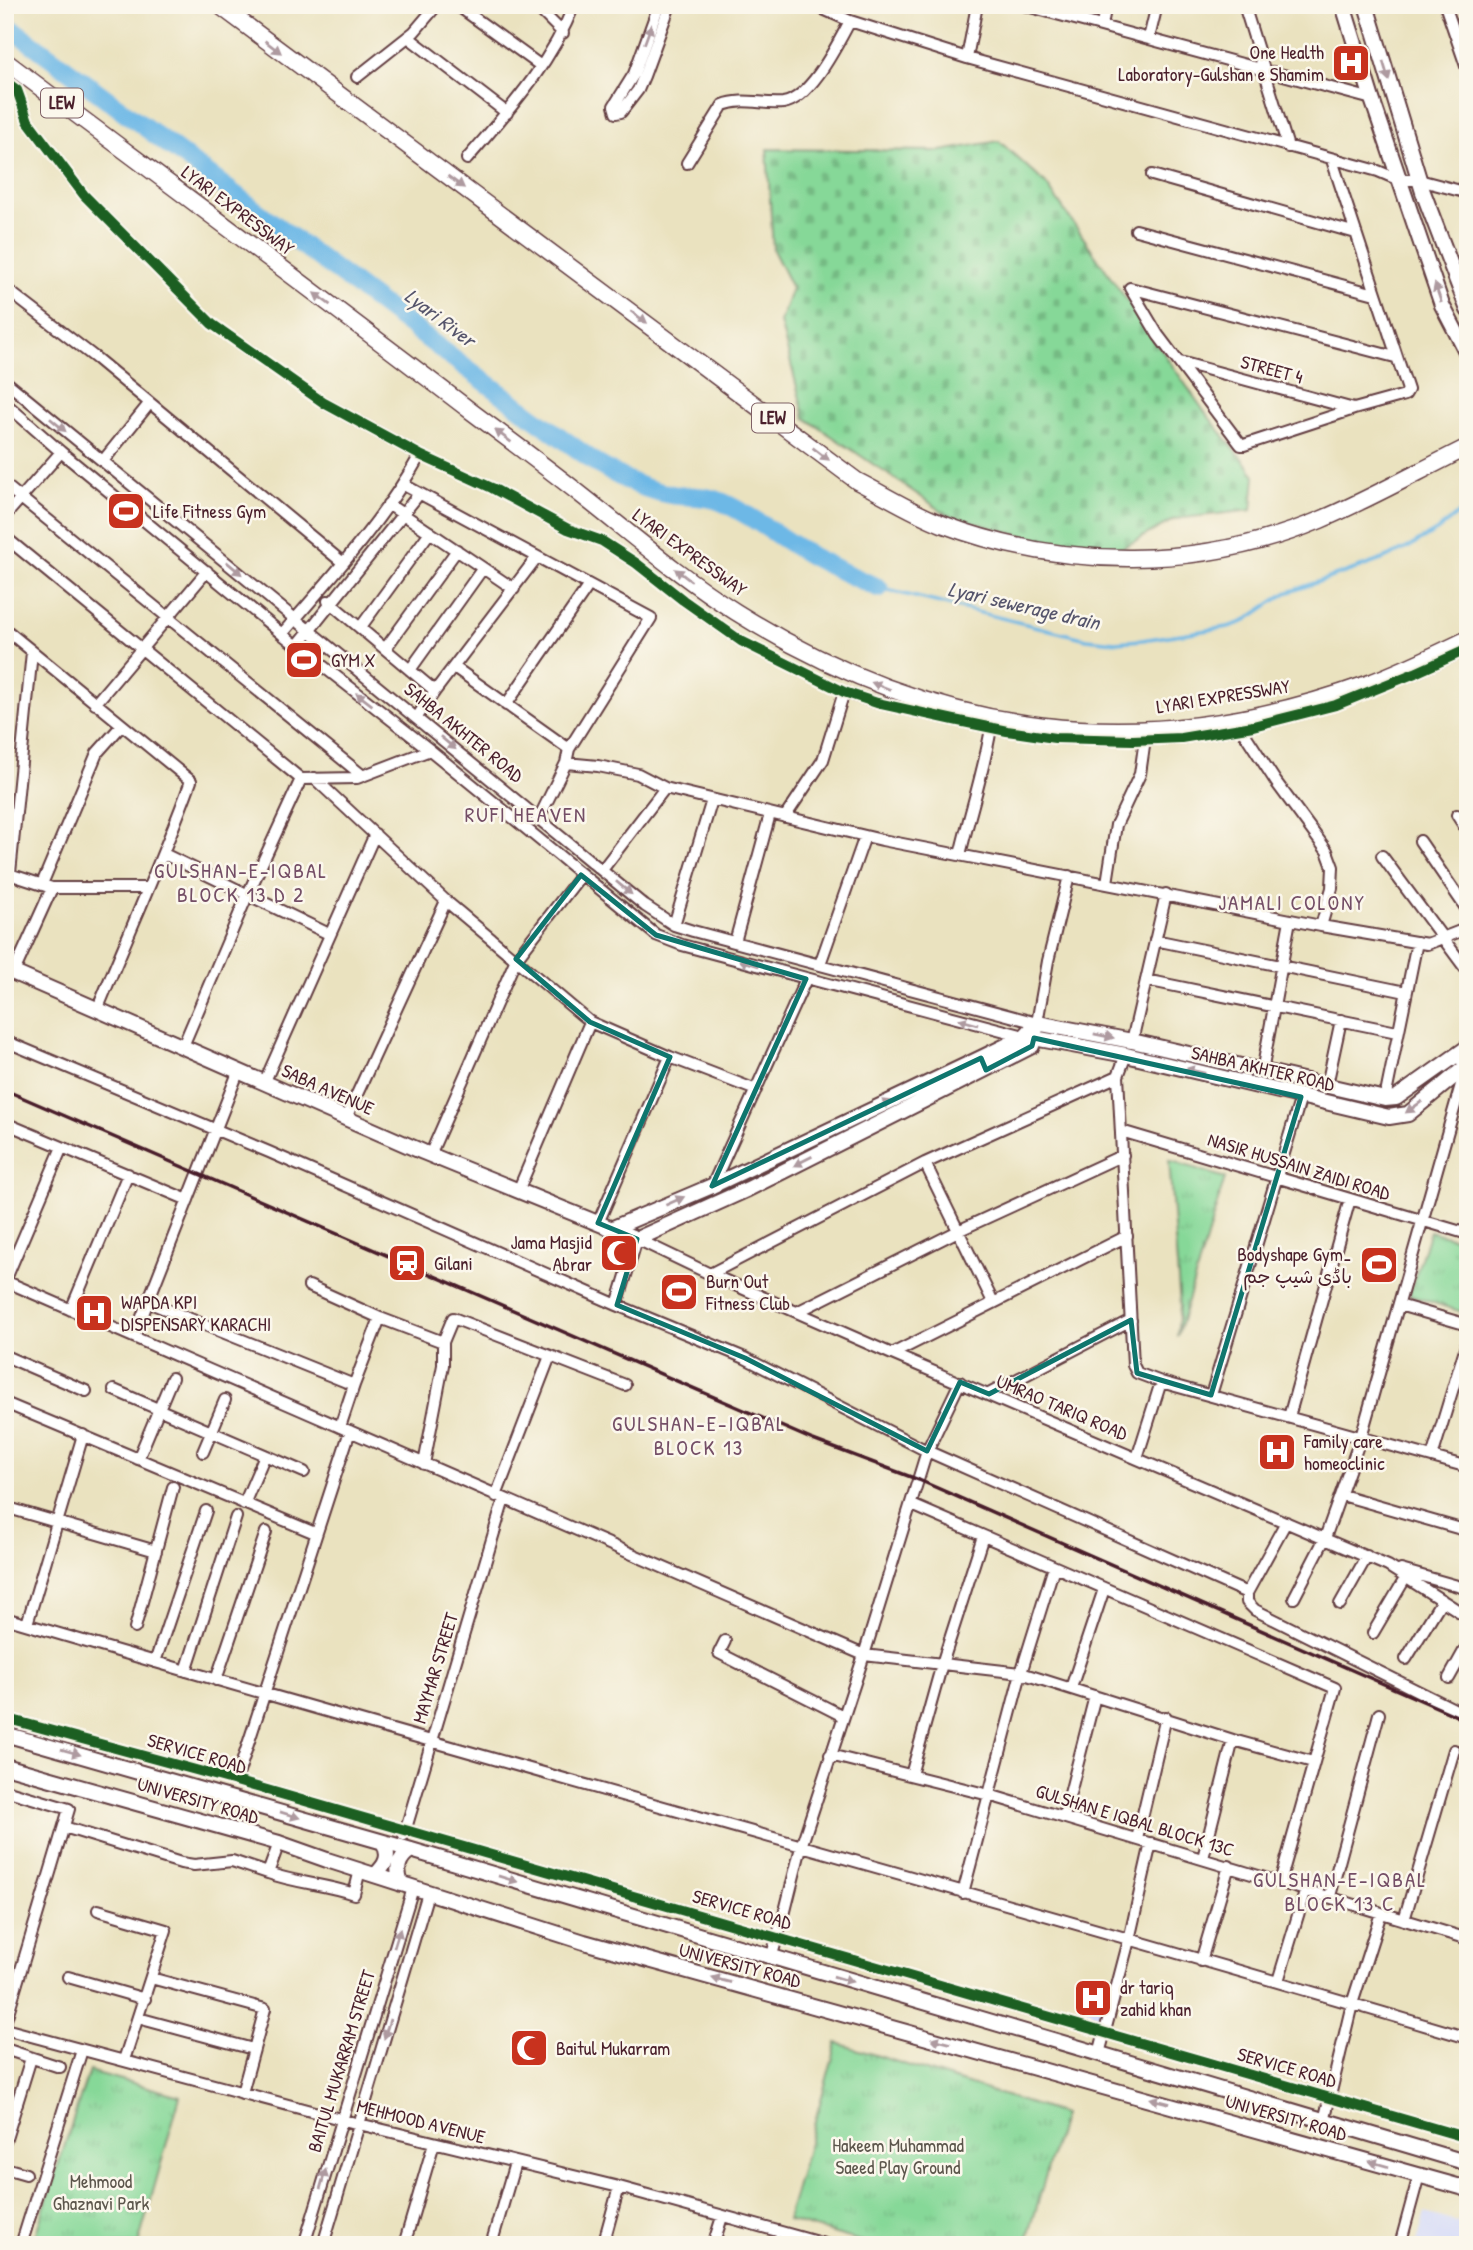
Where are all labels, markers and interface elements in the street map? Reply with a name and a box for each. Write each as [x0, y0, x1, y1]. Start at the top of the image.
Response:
one-way arrow [643, 24, 654, 45]
one-way arrow [264, 39, 282, 53]
place label: One Health Laboratory-Gulshan e Shamim [1118, 39, 1324, 87]
hospital icon: One Health Laboratory-Gulshan e Shamim [1330, 42, 1372, 84]
one-way arrow [1381, 60, 1392, 81]
road number: LEW [41, 88, 83, 118]
street label: LYARI EXPRESSWAY [176, 159, 300, 261]
one-way arrow [447, 175, 465, 189]
water label: Lyari River [399, 281, 484, 355]
one-way arrow [1432, 283, 1443, 304]
one-way arrow [313, 292, 331, 306]
one-way arrow [630, 310, 648, 324]
street label: STREET 4 [1238, 348, 1306, 390]
road number: LEW [752, 404, 794, 432]
one-way arrow [49, 417, 66, 432]
one-way arrow [495, 428, 513, 443]
one-way arrow [811, 447, 830, 461]
sports icon: Life Fitness Gym [105, 490, 147, 532]
place label: Life Fitness Gym [153, 498, 266, 524]
street label: LYARI EXPRESSWAY [628, 502, 753, 603]
one-way arrow [226, 560, 243, 575]
one-way arrow [674, 569, 692, 583]
water label: Lyari sewerage drain [946, 574, 1104, 637]
sports icon: GYM X [283, 639, 325, 681]
place label: GYM X [331, 647, 376, 673]
street label: LYARI EXPRESSWAY [1154, 673, 1292, 719]
street label: SAHBA AKHTER ROAD [399, 676, 529, 788]
one-way arrow [871, 681, 892, 692]
one-way arrow [355, 692, 373, 707]
one-way arrow [440, 735, 457, 750]
district label: RUFI HEAVEN [465, 800, 587, 829]
district label: GULSHAN-E-IQBAL BLOCK 13 D 2 [154, 856, 328, 909]
one-way arrow [615, 880, 632, 895]
district label: JAMALI COLONY [1218, 888, 1366, 917]
one-way arrow [737, 957, 759, 968]
one-way arrow [957, 1016, 978, 1026]
one-way arrow [1093, 1030, 1115, 1041]
street label: SAHBA AKHTER ROAD [1189, 1039, 1337, 1097]
street label: SABA AVENUE [278, 1057, 379, 1121]
one-way arrow [1184, 1065, 1206, 1076]
one-way arrow [871, 1100, 892, 1111]
one-way arrow [1405, 1100, 1424, 1114]
street label: NASIR HUSSAIN ZAIDI ROAD [1205, 1126, 1393, 1206]
one-way arrow [793, 1155, 813, 1166]
one-way arrow [665, 1195, 686, 1206]
place label: Jama Masjid Abrar [511, 1229, 593, 1277]
mosque icon: Jama Masjid Abrar [598, 1232, 640, 1274]
place label: Bodyshape Gym۔ باڈی شیپ جم [1237, 1241, 1352, 1291]
station icon: Gilani [386, 1242, 428, 1284]
sports icon: Bodyshape Gym۔ باڈی شیپ جم [1358, 1244, 1400, 1286]
place label: Gilani [434, 1250, 473, 1276]
place label: Burn Out Fitness Club [705, 1268, 790, 1316]
sports icon: Burn Out Fitness Club [658, 1271, 700, 1313]
place label: WAPDA KPI DISPENSARY KARACHI [121, 1289, 271, 1337]
hospital icon: WAPDA KPI DISPENSARY KARACHI [73, 1292, 115, 1334]
street label: UMRAO TARIQ ROAD [992, 1368, 1132, 1446]
district label: GULSHAN-E-IQBAL BLOCK 13 [612, 1409, 786, 1462]
place label: Family care homeoclinic [1303, 1428, 1385, 1476]
hospital icon: Family care homeoclinic [1256, 1431, 1298, 1473]
street label: MAYMAR STREET [406, 1608, 464, 1727]
street label: SERVICE ROAD [145, 1727, 249, 1779]
one-way arrow [61, 1748, 82, 1758]
street label: UNIVERSITY ROAD [134, 1770, 262, 1830]
street label: GULSHAN E IQBAL BLOCK 13C [1033, 1777, 1237, 1863]
one-way arrow [279, 1810, 300, 1820]
district label: GULSHAN-E-IQBAL BLOCK 13 C [1253, 1865, 1427, 1918]
one-way arrow [498, 1874, 519, 1885]
street label: SERVICE ROAD [690, 1883, 794, 1935]
one-way arrow [392, 1928, 403, 1949]
street label: UNIVERSITY ROAD [676, 1936, 804, 1994]
street label: BAITUL MUKARRAM STREET [301, 1966, 381, 2155]
one-way arrow [710, 1974, 732, 1985]
place label: dr tariq zahid khan [1120, 1974, 1192, 2022]
one-way arrow [833, 1975, 854, 1985]
hospital icon: dr tariq zahid khan [1072, 1977, 1114, 2019]
one-way arrow [382, 2018, 392, 2039]
mosque icon: Baitul Mukarram [508, 2027, 550, 2069]
place label: Baitul Mukarram [556, 2035, 670, 2061]
one-way arrow [930, 2035, 951, 2045]
street label: SERVICE ROAD [1235, 2041, 1339, 2093]
street label: UNIVERSITY ROAD [1222, 2087, 1350, 2147]
street label: MEHMOOD AVENUE [354, 2092, 489, 2150]
one-way arrow [1149, 2096, 1170, 2106]
park label: Hakeem Muhammad Saeed Play Ground [832, 2132, 964, 2180]
one-way arrow [1368, 2158, 1389, 2168]
park label: Mehmood Ghaznavi Park [53, 2168, 149, 2216]
one-way arrow [319, 2169, 329, 2190]

